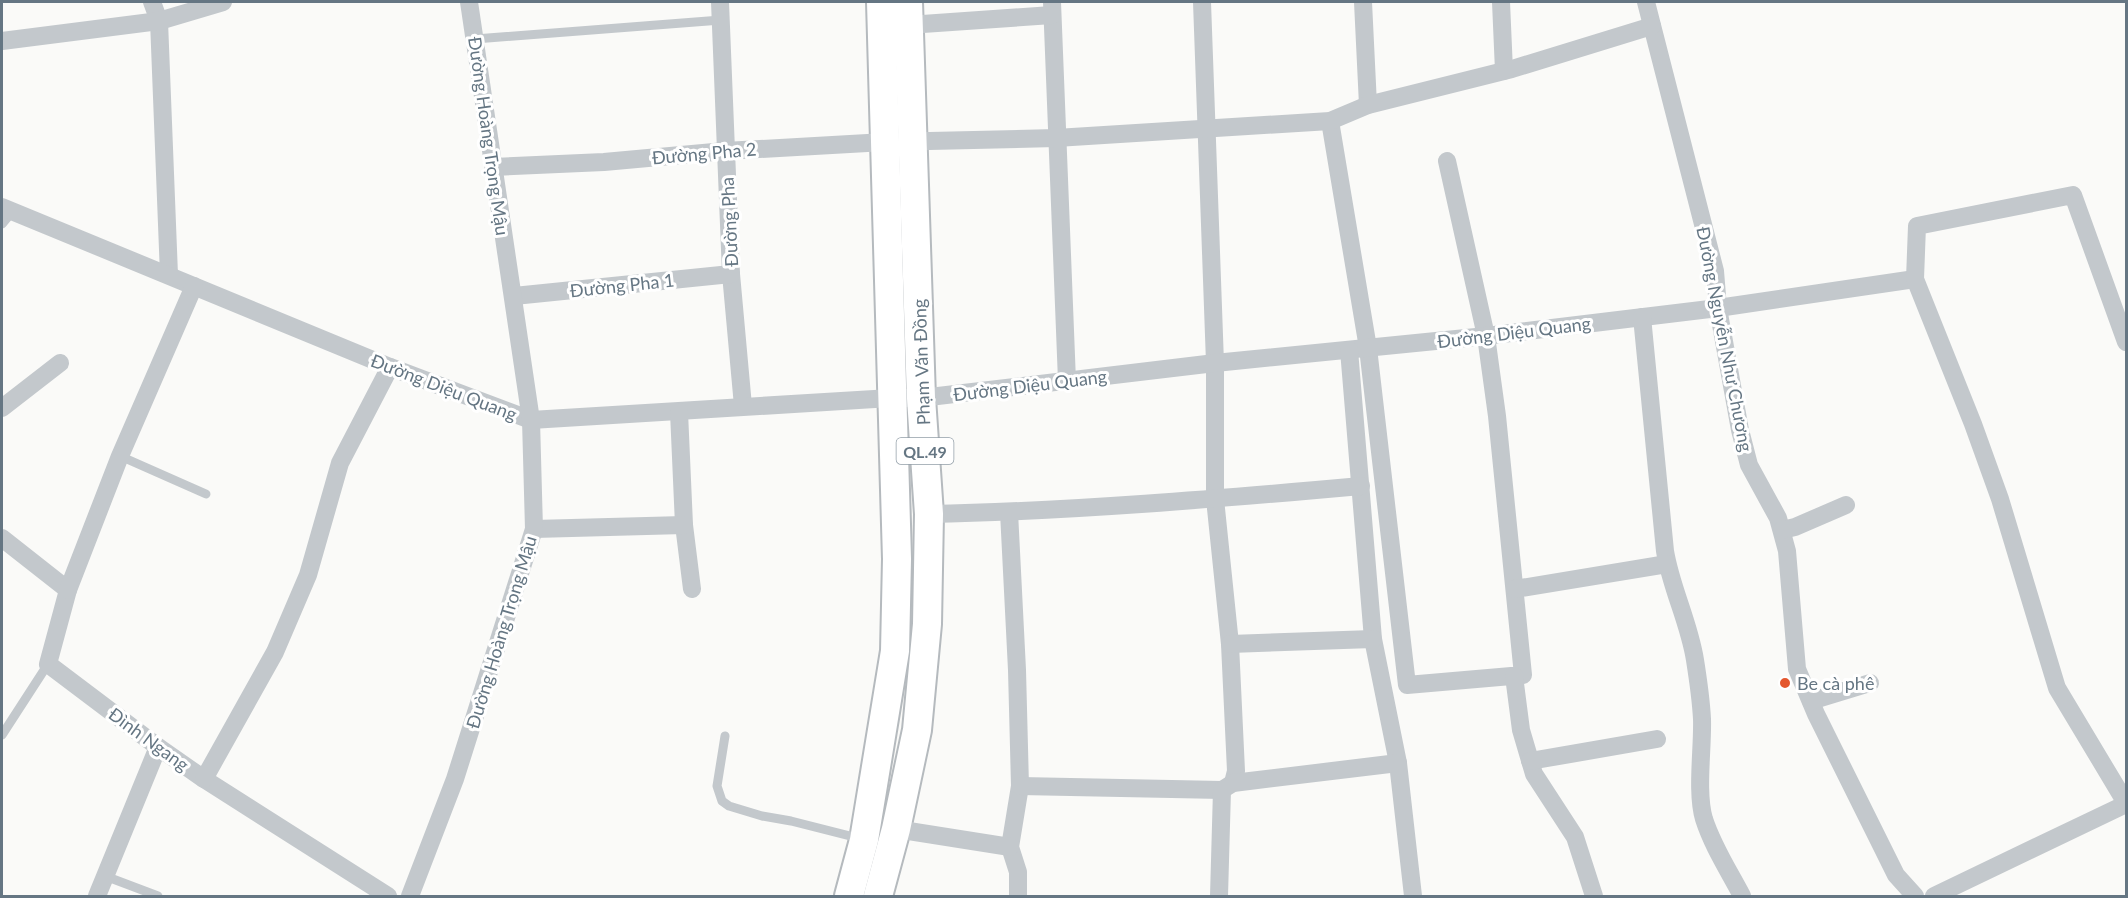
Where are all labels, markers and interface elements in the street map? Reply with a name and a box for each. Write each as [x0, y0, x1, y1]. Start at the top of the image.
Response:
street label: Đường Hoàng Trọng Mậu [464, 35, 514, 237]
street label: Đường Pha 2 [651, 137, 757, 169]
street label: Đường Pha [716, 177, 742, 267]
street label: Đường Nguyễn Như Chương [1692, 225, 1758, 453]
street label: Đường Pha 1 [569, 269, 675, 301]
street label: Phạm Văn Đồng [908, 298, 934, 426]
street label: Đường Diệu Quang [1436, 312, 1592, 352]
street label: Đường Diệu Quang [368, 349, 520, 425]
street label: Đường Diệu Quang [952, 365, 1108, 405]
road number: QL.49 [896, 438, 954, 464]
street label: Đường Hoàng Trọng Mậu [461, 533, 541, 731]
place label: Be cà phê [1797, 672, 1874, 694]
marker: Be cà phê [1778, 676, 1792, 690]
street label: Đình Ngang [105, 703, 193, 775]

